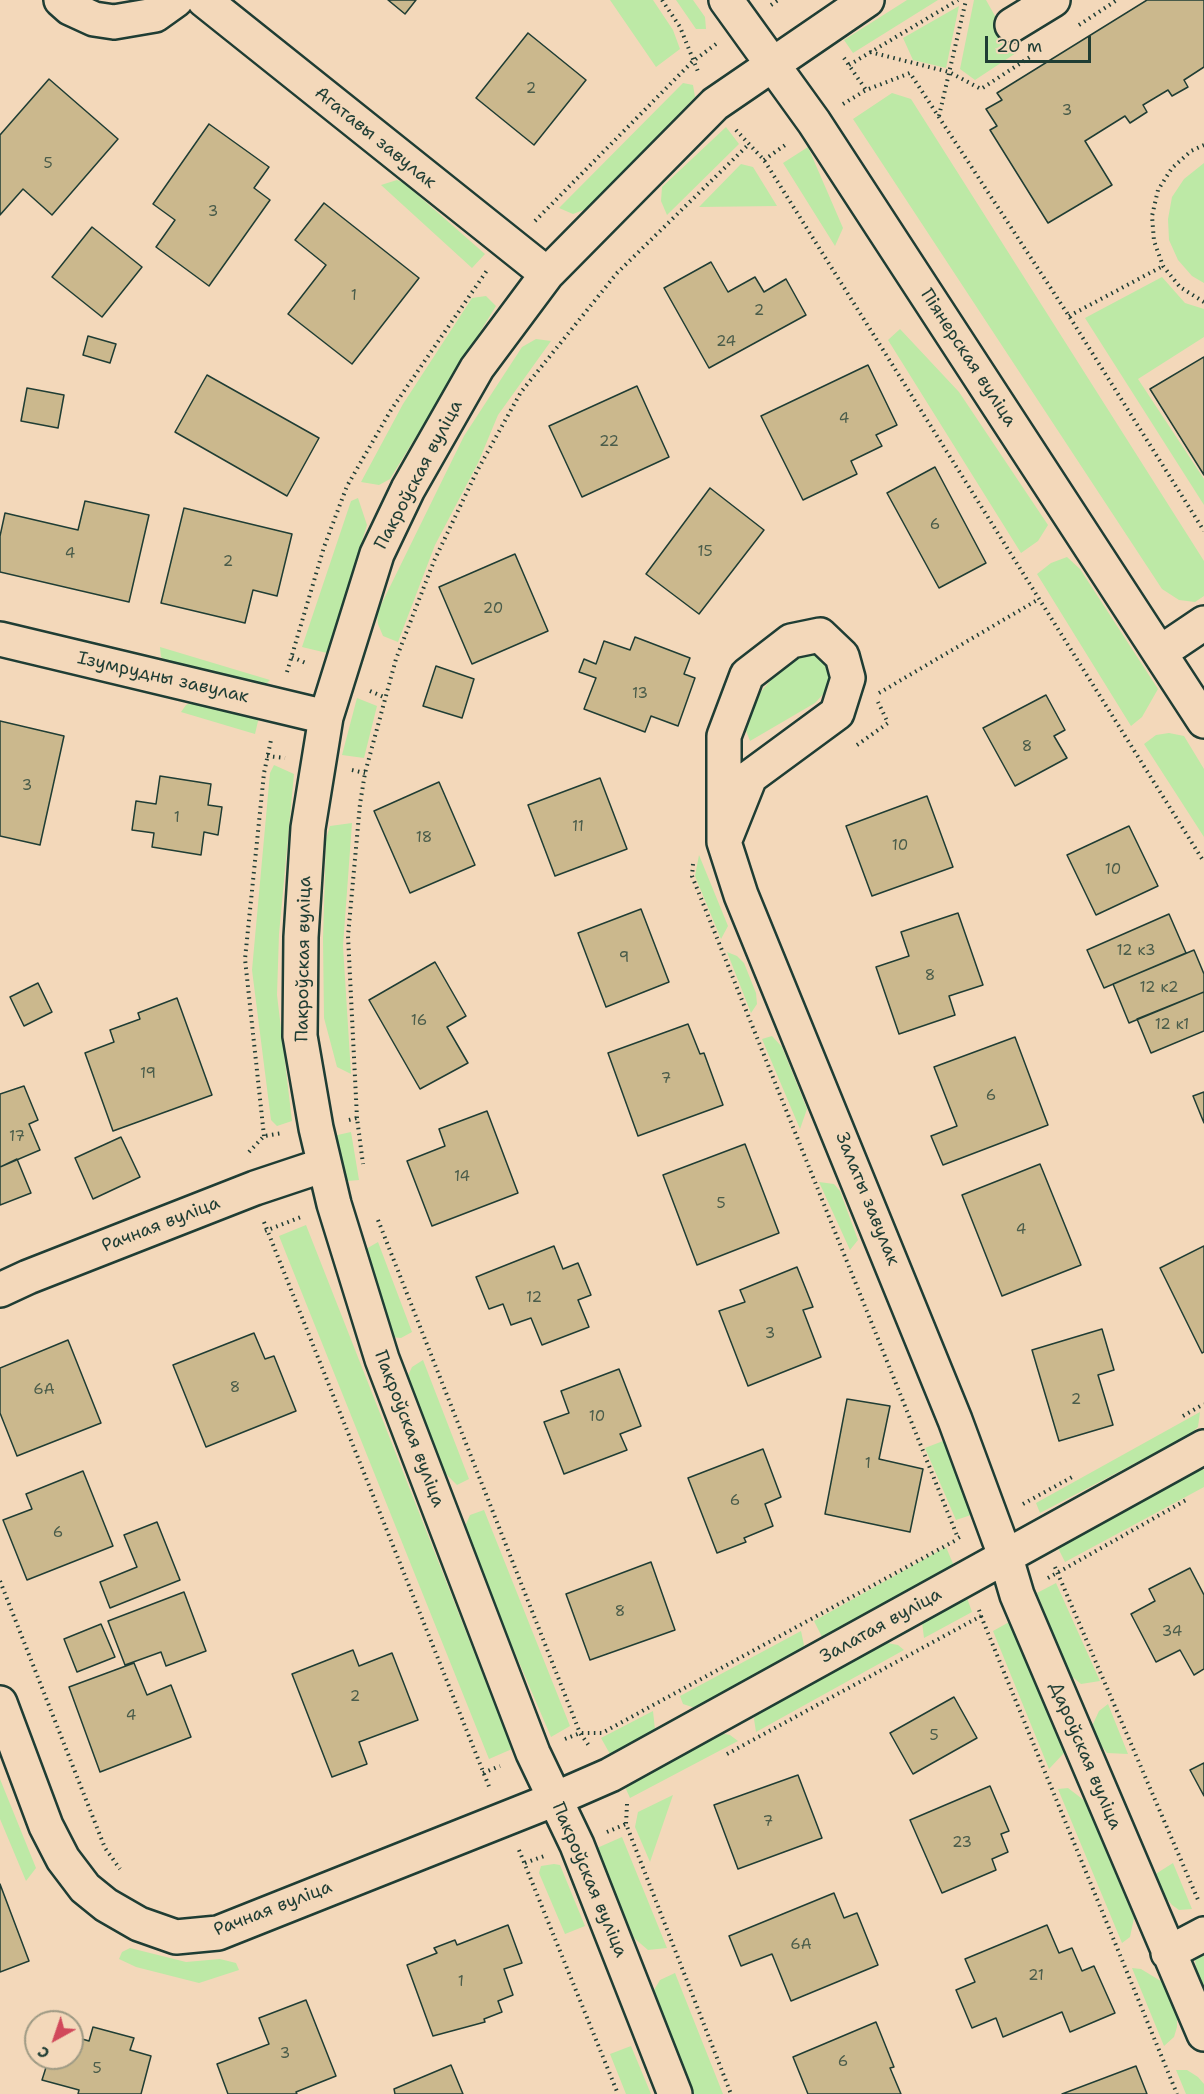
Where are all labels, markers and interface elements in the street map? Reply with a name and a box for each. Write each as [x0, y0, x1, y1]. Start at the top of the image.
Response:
scale bar [988, 24, 1094, 62]
text: 20 m [996, 34, 1042, 58]
house number: 2 [526, 80, 536, 98]
street label: Агатавы завулак [310, 82, 440, 194]
house number: 3 [1062, 102, 1072, 120]
house number: 5 [43, 155, 53, 173]
house number: 3 [208, 203, 218, 221]
street label: Піянерская вуліца [915, 285, 1021, 431]
house number: 1 [351, 287, 357, 305]
house number: 2 [754, 302, 764, 320]
house number: 24 [716, 333, 736, 351]
street label: Пакроўская вуліца [370, 397, 468, 553]
house number: 4 [839, 410, 849, 428]
house number: 22 [599, 433, 619, 451]
house number: 6 [930, 516, 940, 534]
house number: 15 [697, 543, 713, 561]
house number: 4 [65, 545, 75, 563]
house number: 2 [223, 553, 233, 571]
house number: 20 [483, 600, 503, 618]
street label: Ізумрудны завулак [75, 648, 251, 708]
house number: 13 [632, 685, 648, 703]
house number: 8 [1022, 738, 1032, 756]
house number: 3 [22, 777, 32, 795]
house number: 1 [174, 809, 180, 827]
house number: 11 [572, 818, 584, 836]
house number: 18 [416, 829, 432, 847]
house number: 10 [892, 837, 908, 855]
house number: 10 [1105, 861, 1121, 879]
street label: Пакроўская вуліца [292, 876, 316, 1042]
house number: 12 к3 [1116, 942, 1156, 960]
house number: 9 [619, 949, 629, 967]
house number: 8 [925, 967, 935, 985]
house number: 12 к2 [1139, 979, 1179, 997]
house number: 16 [411, 1012, 427, 1030]
house number: 12 к1 [1155, 1016, 1189, 1034]
house number: 19 [140, 1065, 156, 1083]
house number: 7 [661, 1070, 671, 1088]
house number: 6 [986, 1087, 996, 1105]
house number: 17 [9, 1128, 25, 1146]
street label: Залаты завулак [830, 1129, 904, 1269]
house number: 14 [454, 1168, 470, 1186]
street label: Рачная вуліца [99, 1193, 223, 1257]
house number: 5 [716, 1195, 726, 1213]
house number: 4 [1016, 1221, 1026, 1239]
house number: 12 [526, 1289, 542, 1307]
house number: 3 [765, 1325, 775, 1343]
street label: Пакроўская вуліца [369, 1348, 449, 1510]
house number: 8 [230, 1379, 240, 1397]
house number: 6А [33, 1381, 55, 1399]
house number: 2 [1071, 1391, 1081, 1409]
house number: 10 [589, 1408, 605, 1426]
house number: 1 [865, 1455, 871, 1473]
house number: 6 [730, 1492, 740, 1510]
house number: 6 [53, 1524, 63, 1542]
street label: Залатая вуліца [817, 1584, 945, 1668]
house number: 8 [615, 1603, 625, 1621]
house number: 34 [1162, 1623, 1182, 1641]
street label: Дароўская вуліца [1044, 1679, 1126, 1833]
house number: 2 [350, 1688, 360, 1706]
house number: 4 [126, 1707, 136, 1725]
house number: 5 [929, 1727, 939, 1745]
street label: Пакроўская вуліца [547, 1799, 631, 1961]
house number: 7 [763, 1813, 773, 1831]
house number: 23 [952, 1834, 972, 1852]
street label: Рачная вуліца [211, 1877, 335, 1941]
house number: 6А [790, 1936, 812, 1954]
house number: 21 [1028, 1967, 1044, 1985]
house number: 1 [458, 1973, 464, 1991]
north arrow [24, 2010, 84, 2070]
text: С [33, 2041, 54, 2064]
house number: 3 [280, 2045, 290, 2063]
house number: 6 [838, 2053, 848, 2071]
house number: 5 [92, 2060, 102, 2078]

